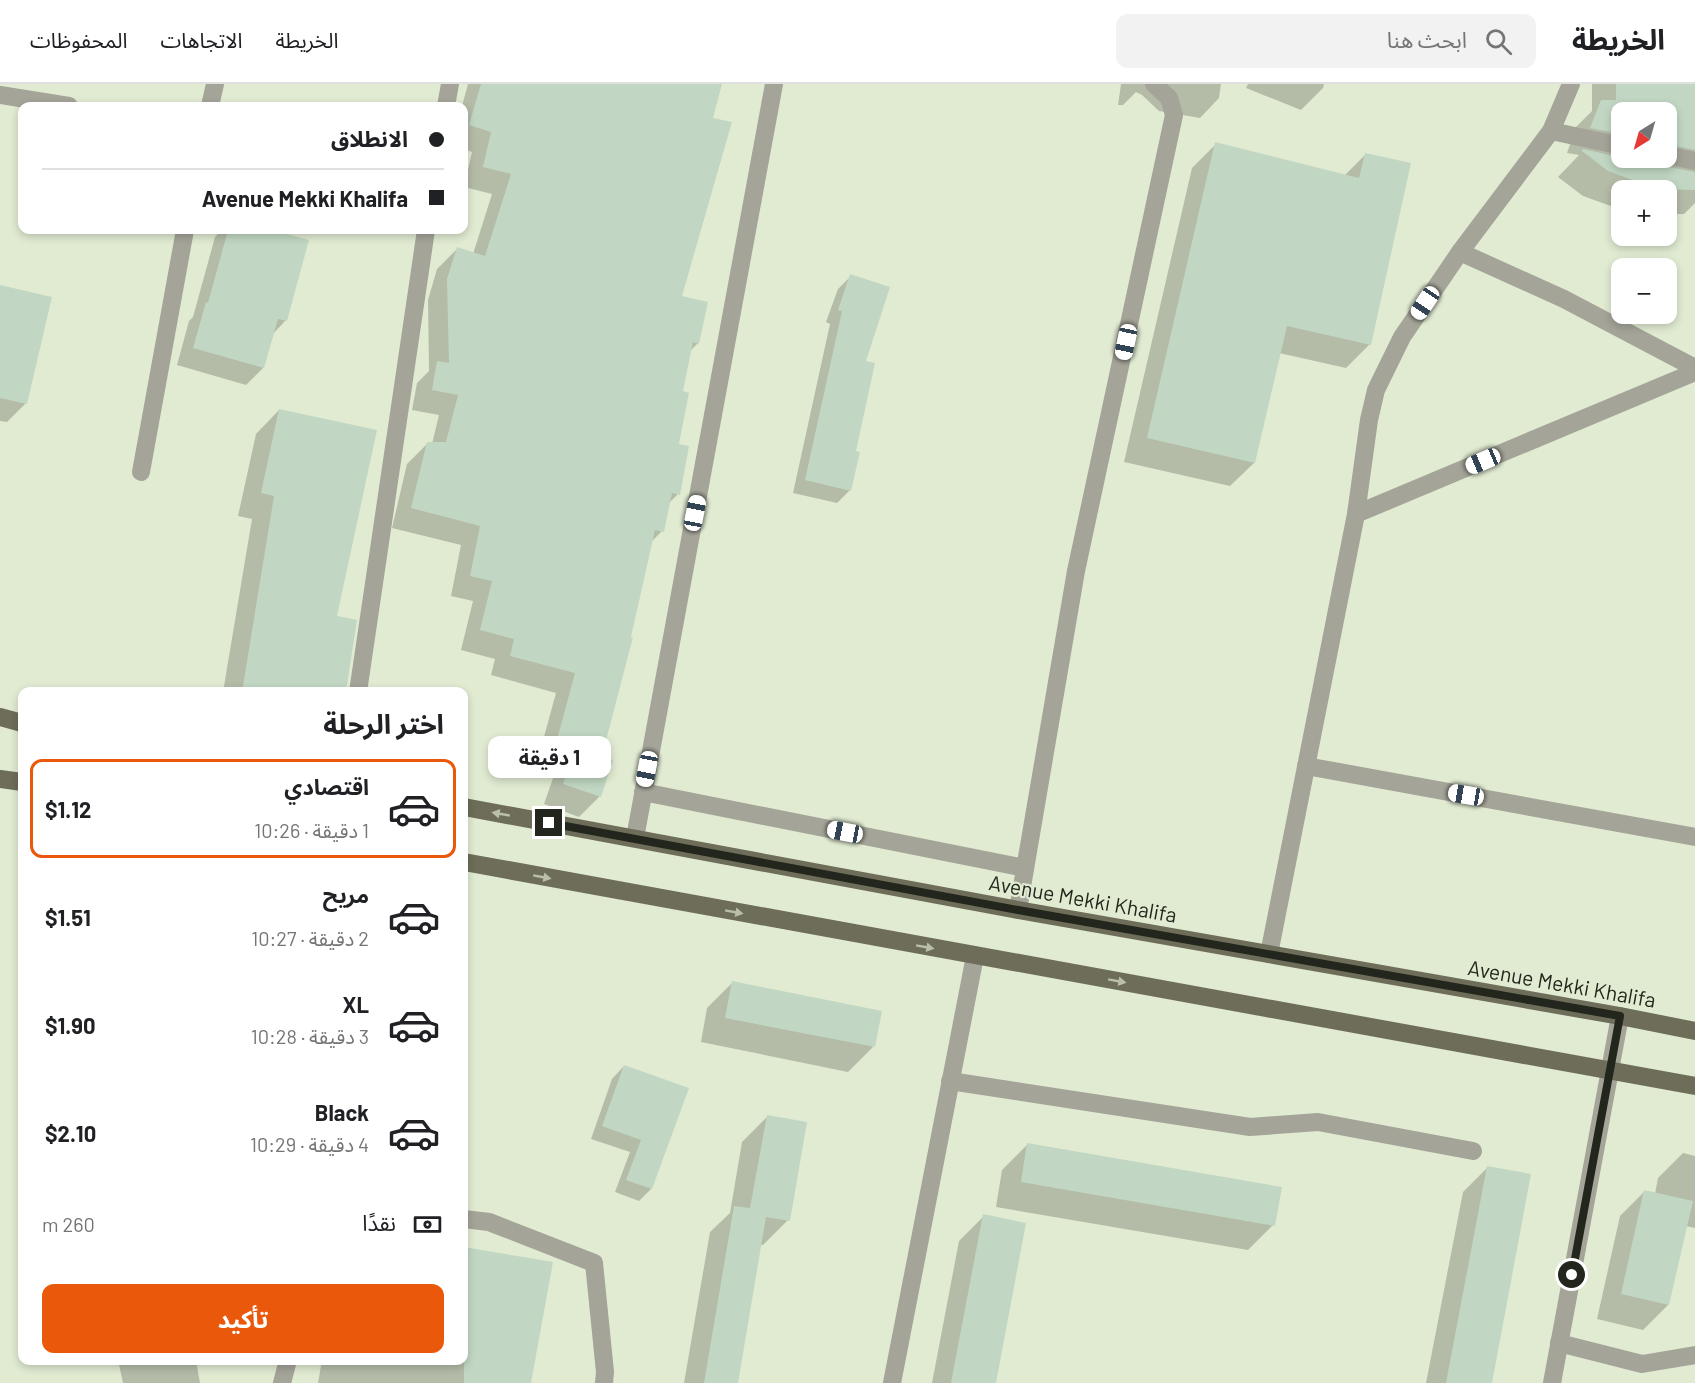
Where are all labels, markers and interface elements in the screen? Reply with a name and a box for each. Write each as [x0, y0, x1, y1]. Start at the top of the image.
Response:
search box [1116, 14, 1536, 68]
text: الخريطة [1572, 22, 1665, 56]
icon: search [1482, 25, 1515, 58]
text: ابحث هنا [1387, 26, 1467, 52]
text: المحفوظات [30, 27, 127, 52]
text: الاتجاهات [160, 27, 242, 52]
text: الخريطة [275, 27, 338, 52]
north arrow [1611, 102, 1677, 168]
map controls [1611, 102, 1677, 324]
text: الانطلاق [331, 125, 408, 151]
button: + [1611, 180, 1677, 246]
text: Avenue Mekki Khalifa [202, 185, 408, 211]
button: − [1611, 258, 1677, 324]
car [1407, 283, 1443, 323]
car [1113, 323, 1139, 361]
car [1463, 446, 1503, 476]
car [683, 494, 707, 532]
text: اختر الرحلة [323, 707, 444, 739]
callout: 1 دقيقة [488, 736, 610, 778]
text: 1 دقيقة [519, 745, 580, 769]
car [635, 750, 659, 788]
text: اقتصادي [284, 773, 369, 799]
icon: car [387, 782, 441, 836]
car [1447, 783, 1485, 807]
text: $1.12 [45, 796, 91, 822]
one-way arrow [491, 809, 510, 818]
route end [535, 809, 562, 836]
text: 1 دقيقة · 10:26 [254, 818, 369, 842]
car [826, 820, 864, 844]
street label: Avenue Mekki Khalifa [987, 869, 1179, 927]
one-way arrow [532, 873, 551, 882]
text: مريح [323, 881, 369, 907]
icon: car [387, 890, 441, 944]
text: $1.51 [45, 904, 91, 930]
one-way arrow [724, 908, 743, 917]
text: 2 دقيقة · 10:27 [251, 926, 369, 950]
one-way arrow [916, 943, 935, 952]
street label: Avenue Mekki Khalifa [1466, 954, 1658, 1012]
one-way arrow [1108, 977, 1127, 986]
text: XL [343, 991, 369, 1017]
icon: car [387, 998, 441, 1052]
text: $1.90 [45, 1012, 96, 1038]
text: 3 دقيقة · 10:28 [251, 1024, 369, 1048]
text: Black [315, 1099, 369, 1125]
icon: car [387, 1106, 441, 1160]
text: $2.10 [45, 1120, 96, 1146]
text: 4 دقيقة · 10:29 [250, 1132, 369, 1156]
icon: cash [411, 1208, 444, 1241]
text: نقدًا [362, 1209, 396, 1235]
text: 260 m [42, 1212, 95, 1236]
route start [1558, 1261, 1585, 1288]
button: تأكيد [42, 1284, 444, 1353]

